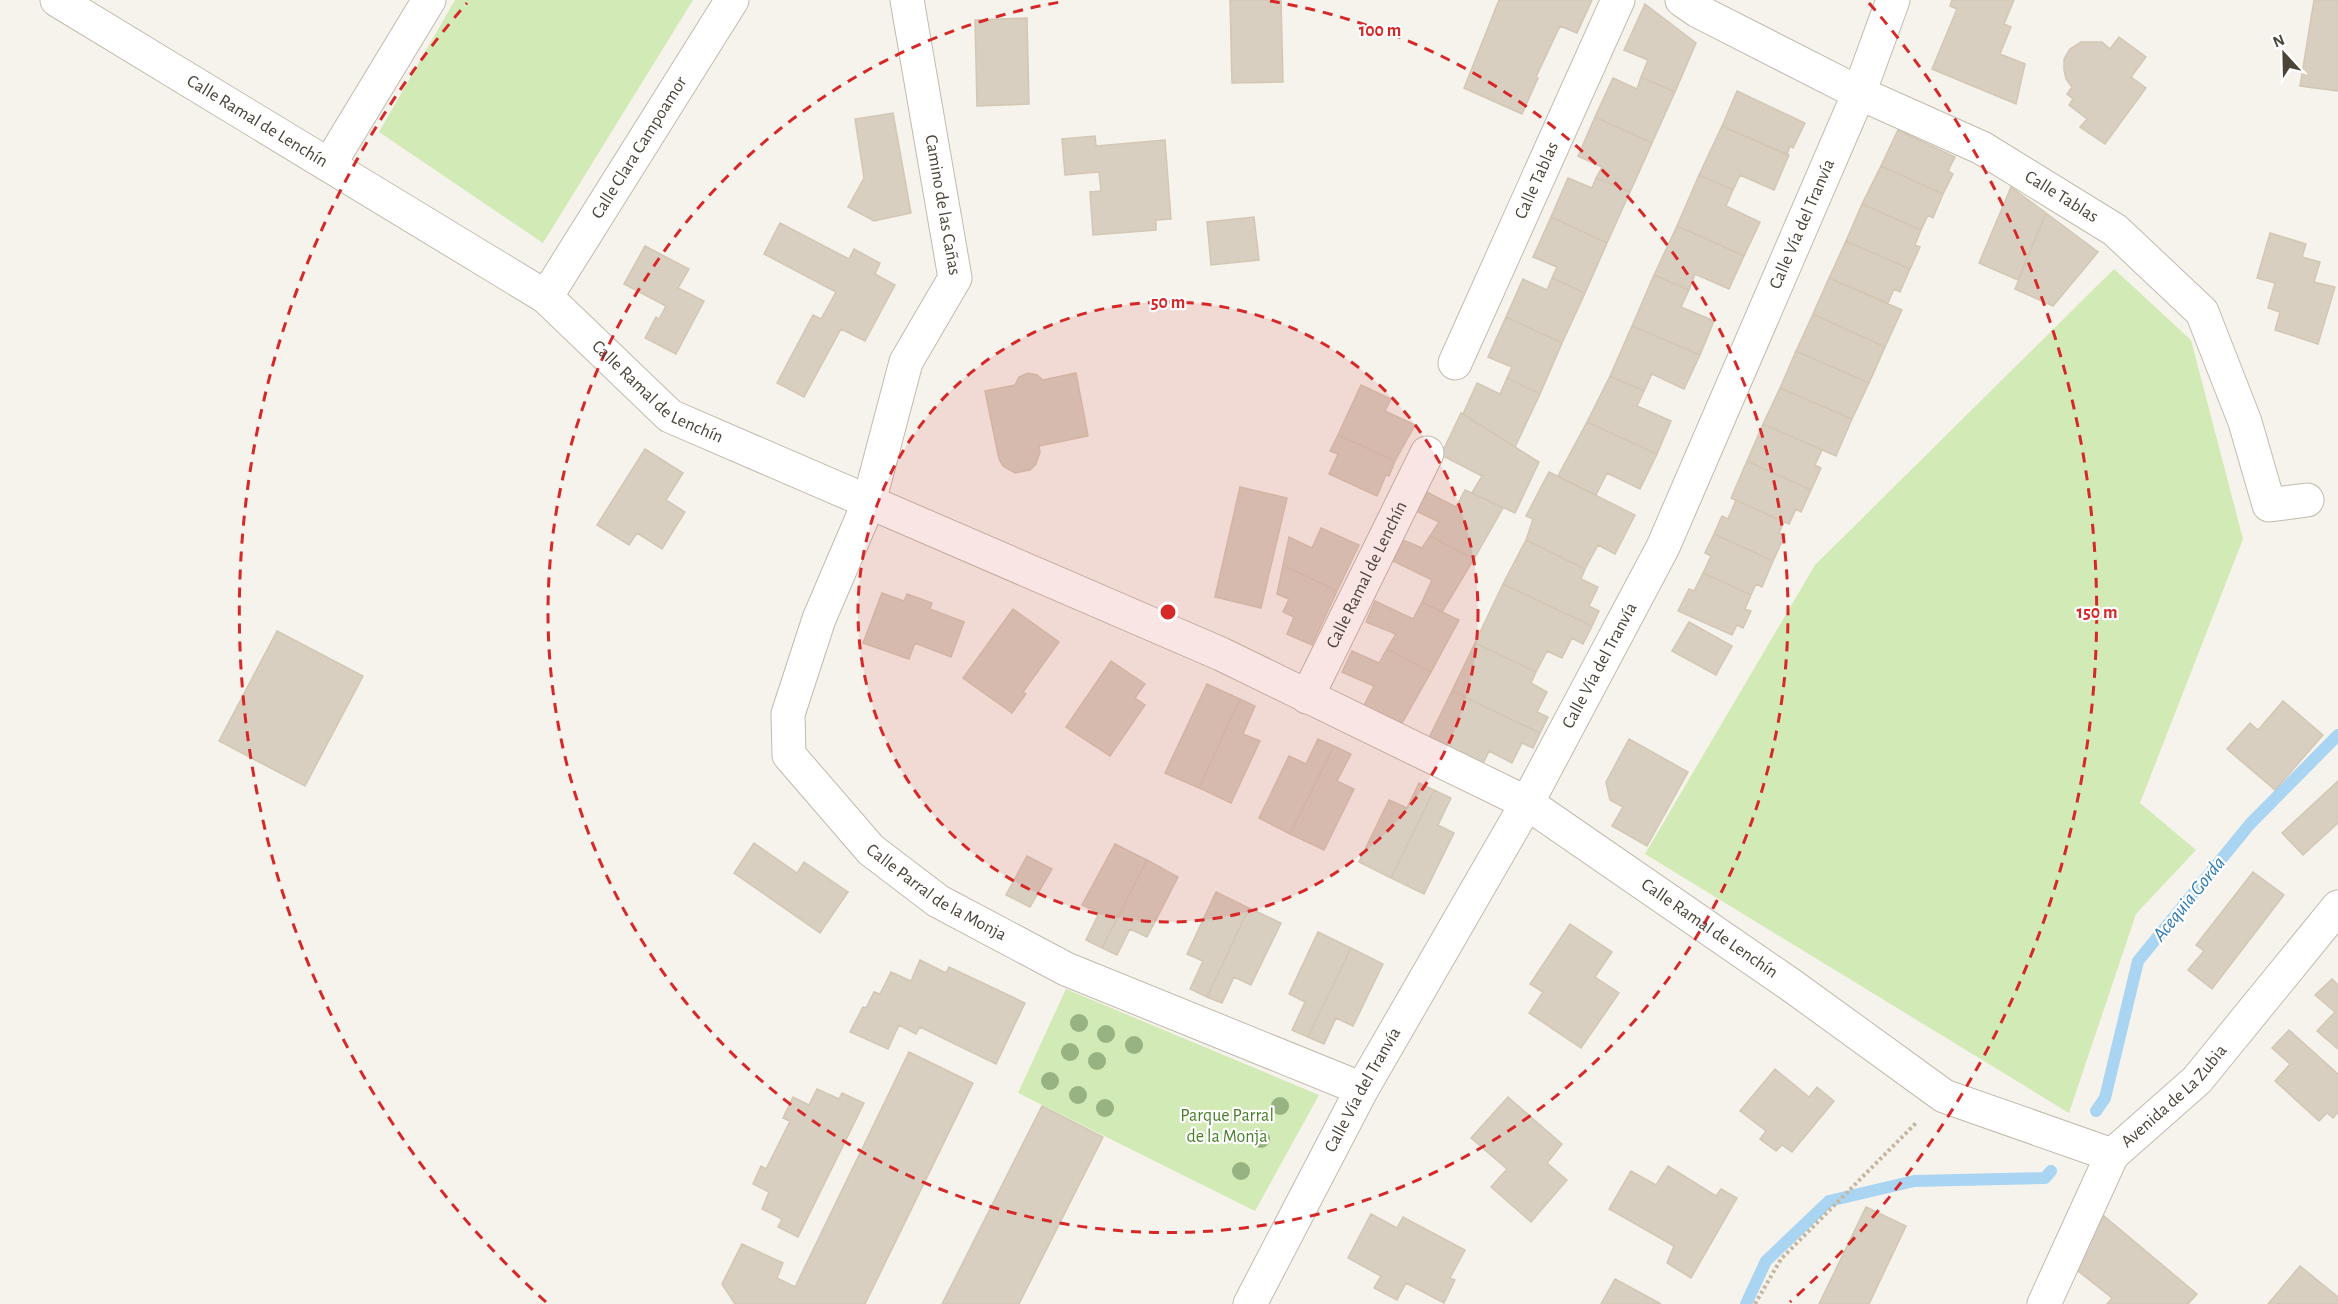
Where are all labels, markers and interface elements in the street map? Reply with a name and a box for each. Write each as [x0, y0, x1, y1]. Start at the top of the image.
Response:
text: 100 m [1359, 22, 1401, 40]
north arrow [2254, 24, 2314, 84]
text: N [2271, 32, 2287, 51]
street label: Calle Ramal de Lenchín [183, 72, 331, 171]
street label: Calle Clara Campoamor [588, 73, 691, 222]
street label: Camino de las Cañas [921, 133, 963, 277]
street label: Calle Tablas [1512, 139, 1562, 222]
street label: Calle Vía del Tranvía [1766, 157, 1838, 292]
street label: Calle Tablas [2021, 168, 2101, 226]
text: 50 m [1151, 294, 1185, 312]
street label: Calle Ramal de Lenchín [588, 337, 726, 447]
street label: Calle Ramal de Lenchín [1323, 499, 1411, 651]
street label: Calle Vía del Tranvía [1559, 600, 1641, 732]
centre of rings [1158, 602, 1178, 622]
text: 150 m [2077, 604, 2117, 622]
street label: Calle Parral de la Monja [863, 841, 1009, 944]
water label: Acequia Gorda [2148, 853, 2229, 946]
street label: Calle Ramal de Lenchín [1638, 876, 1781, 982]
street label: Calle Vía del Tranvía [1322, 1024, 1404, 1155]
street label: Avenida de La Zubia [2118, 1042, 2231, 1151]
park label: Parque Parral de la Monja [1180, 1107, 1274, 1146]

